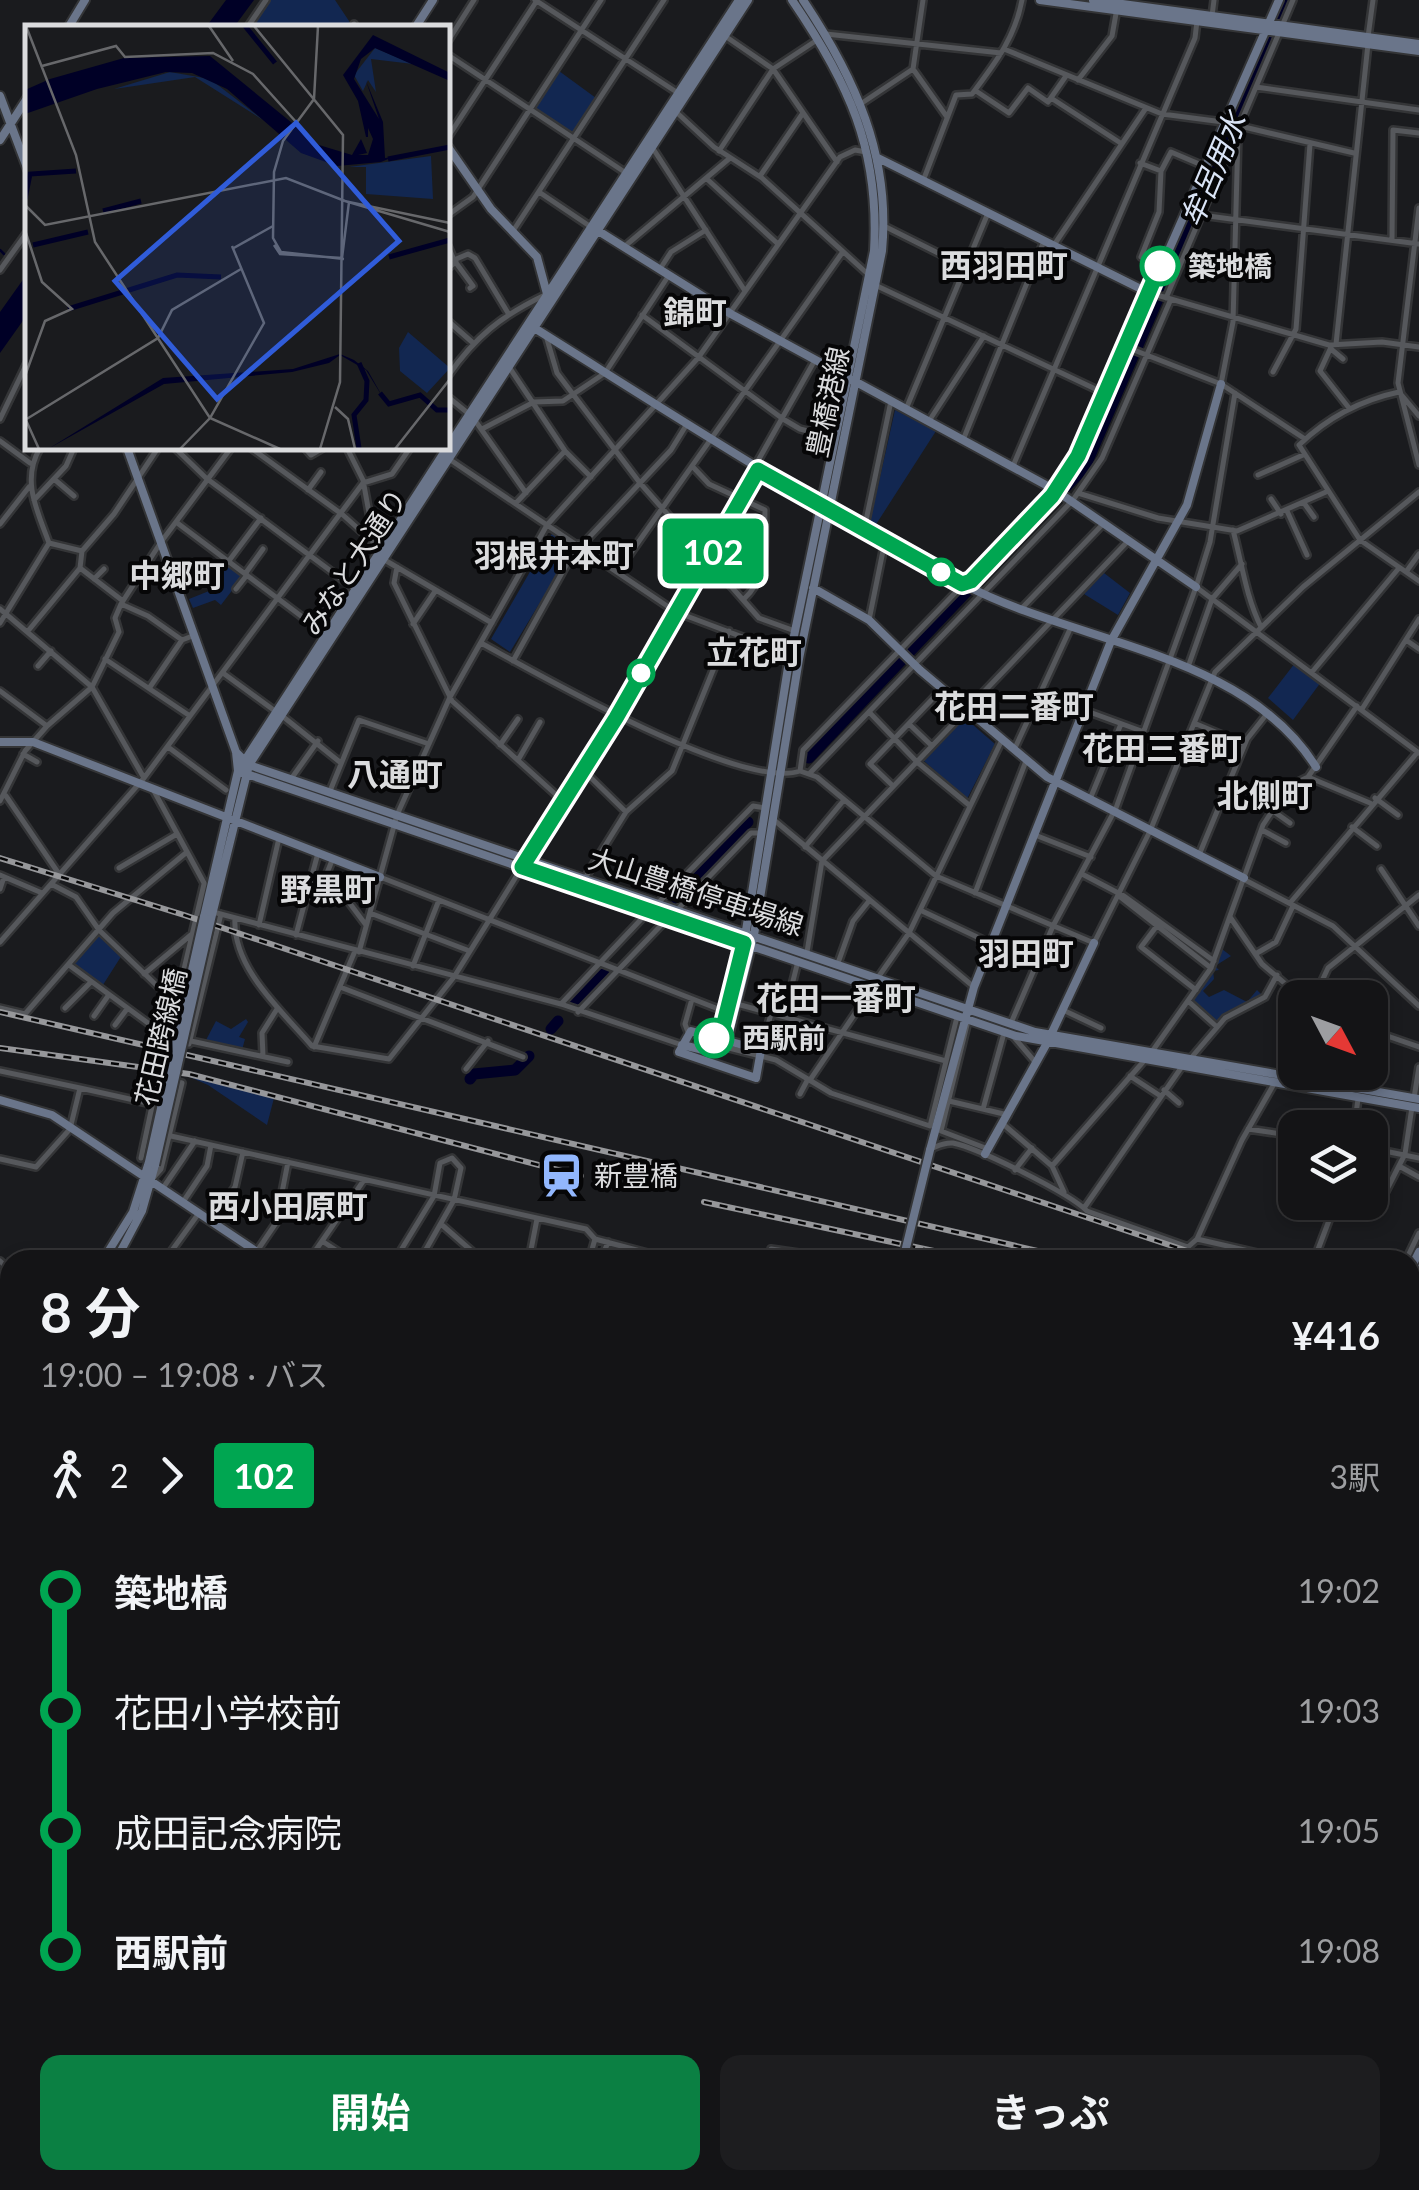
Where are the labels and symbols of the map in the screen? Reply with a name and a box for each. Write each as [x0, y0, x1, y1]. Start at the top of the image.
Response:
inset map [25, 25, 450, 450]
water label: 牟呂用水 [1172, 104, 1253, 231]
district label: 西羽田町 [940, 245, 1068, 284]
marker: 築地橋 [1141, 247, 1179, 285]
place label: 築地橋 [1188, 248, 1272, 282]
district label: 錦町 [663, 292, 727, 331]
street label: 豊橋港線 [799, 343, 855, 460]
street label: みなと大通り [293, 482, 413, 641]
line badge: 102 [656, 518, 770, 584]
district label: 羽根井本町 [474, 535, 634, 574]
district label: 中郷町 [129, 555, 225, 594]
unlabelled marker [928, 559, 954, 585]
district label: 立花町 [706, 632, 802, 671]
unlabelled marker [628, 660, 654, 686]
district label: 花田二番町 [934, 686, 1094, 725]
district label: 花田三番町 [1082, 728, 1242, 767]
district label: 八通町 [347, 754, 443, 793]
district label: 北側町 [1217, 775, 1313, 814]
street label: 大山豊橋停車場線 [585, 840, 808, 942]
district label: 野黒町 [280, 869, 376, 908]
district label: 羽田町 [978, 933, 1074, 972]
street label: 花田跨線橋 [128, 965, 192, 1109]
district label: 花田一番町 [756, 978, 916, 1017]
north arrow [1278, 980, 1388, 1090]
marker: 西駅前 [695, 1019, 733, 1057]
place label: 西駅前 [742, 1020, 826, 1054]
station icon: 新豊橋 [537, 1152, 585, 1200]
place label: 新豊橋 [594, 1158, 678, 1192]
district label: 西小田原町 [208, 1186, 368, 1225]

